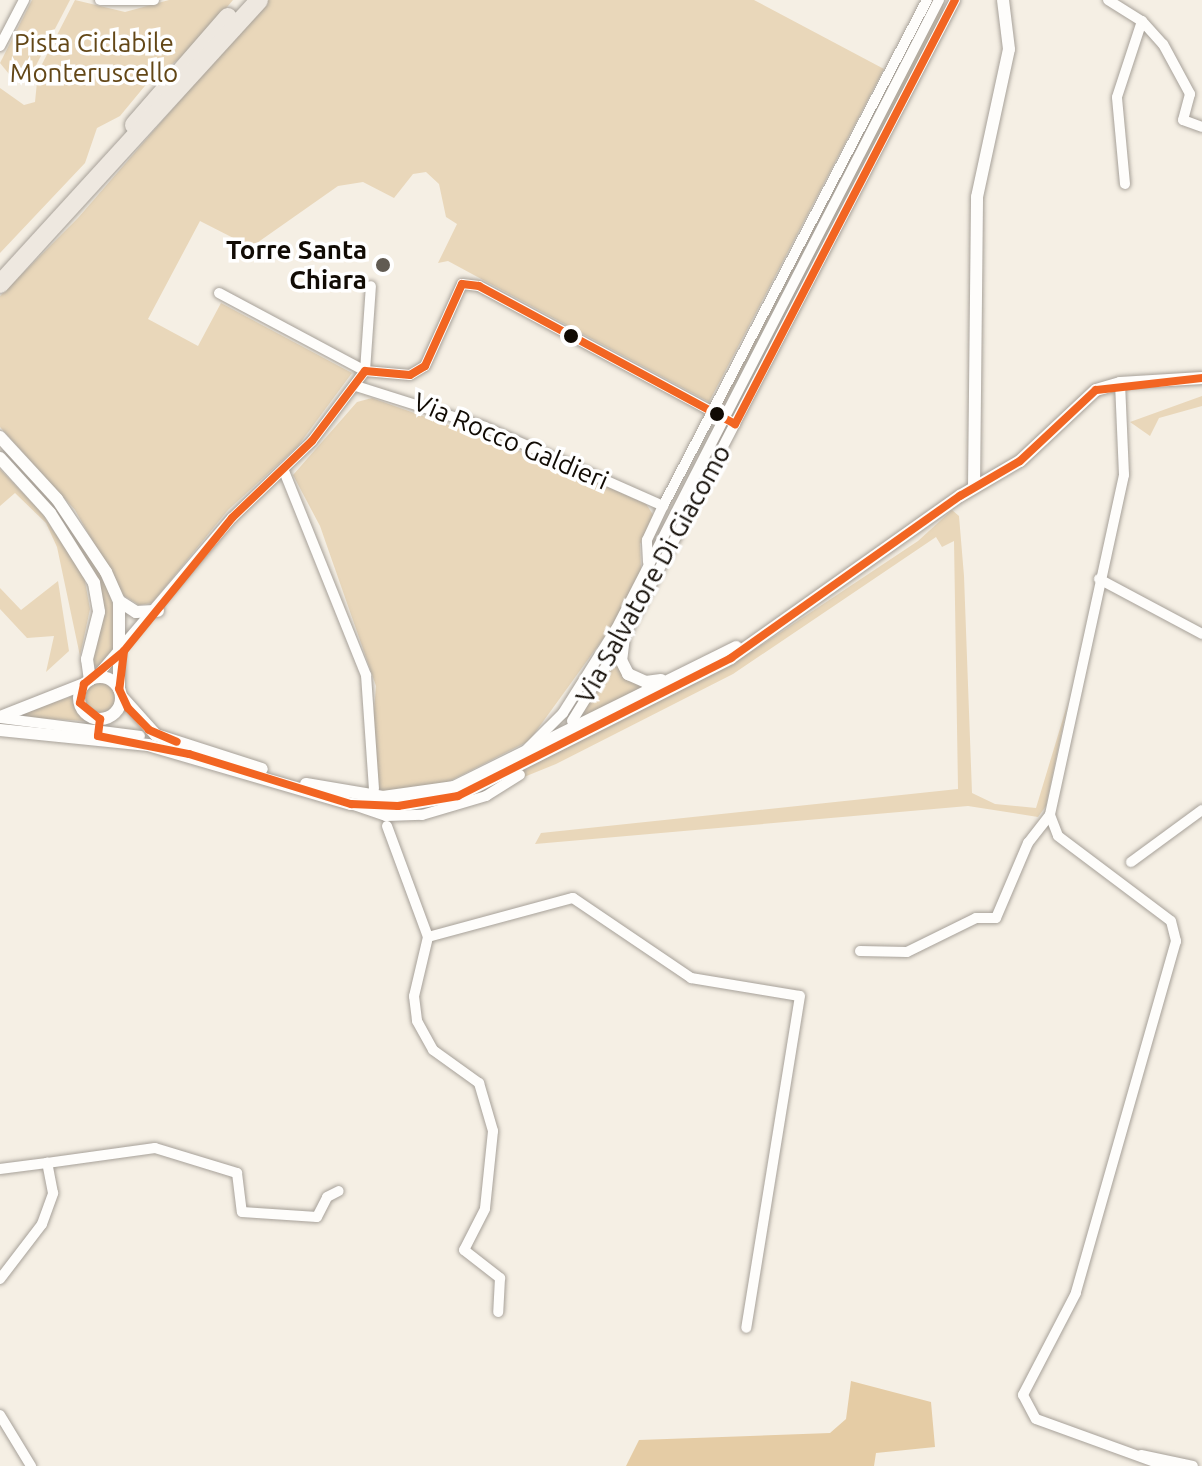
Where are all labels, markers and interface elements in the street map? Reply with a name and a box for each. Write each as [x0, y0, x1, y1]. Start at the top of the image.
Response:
park label: Pista Ciclabile Monteruscello [10, 27, 178, 88]
place label: Torre Santa Chiara [226, 234, 367, 296]
marker: Torre Santa Chiara [374, 256, 392, 274]
unlabelled marker [563, 328, 579, 344]
street label: Via Rocco Galdieri [409, 386, 613, 496]
unlabelled marker [709, 406, 725, 422]
street label: Via Salvatore Di Giacomo [569, 439, 737, 709]

